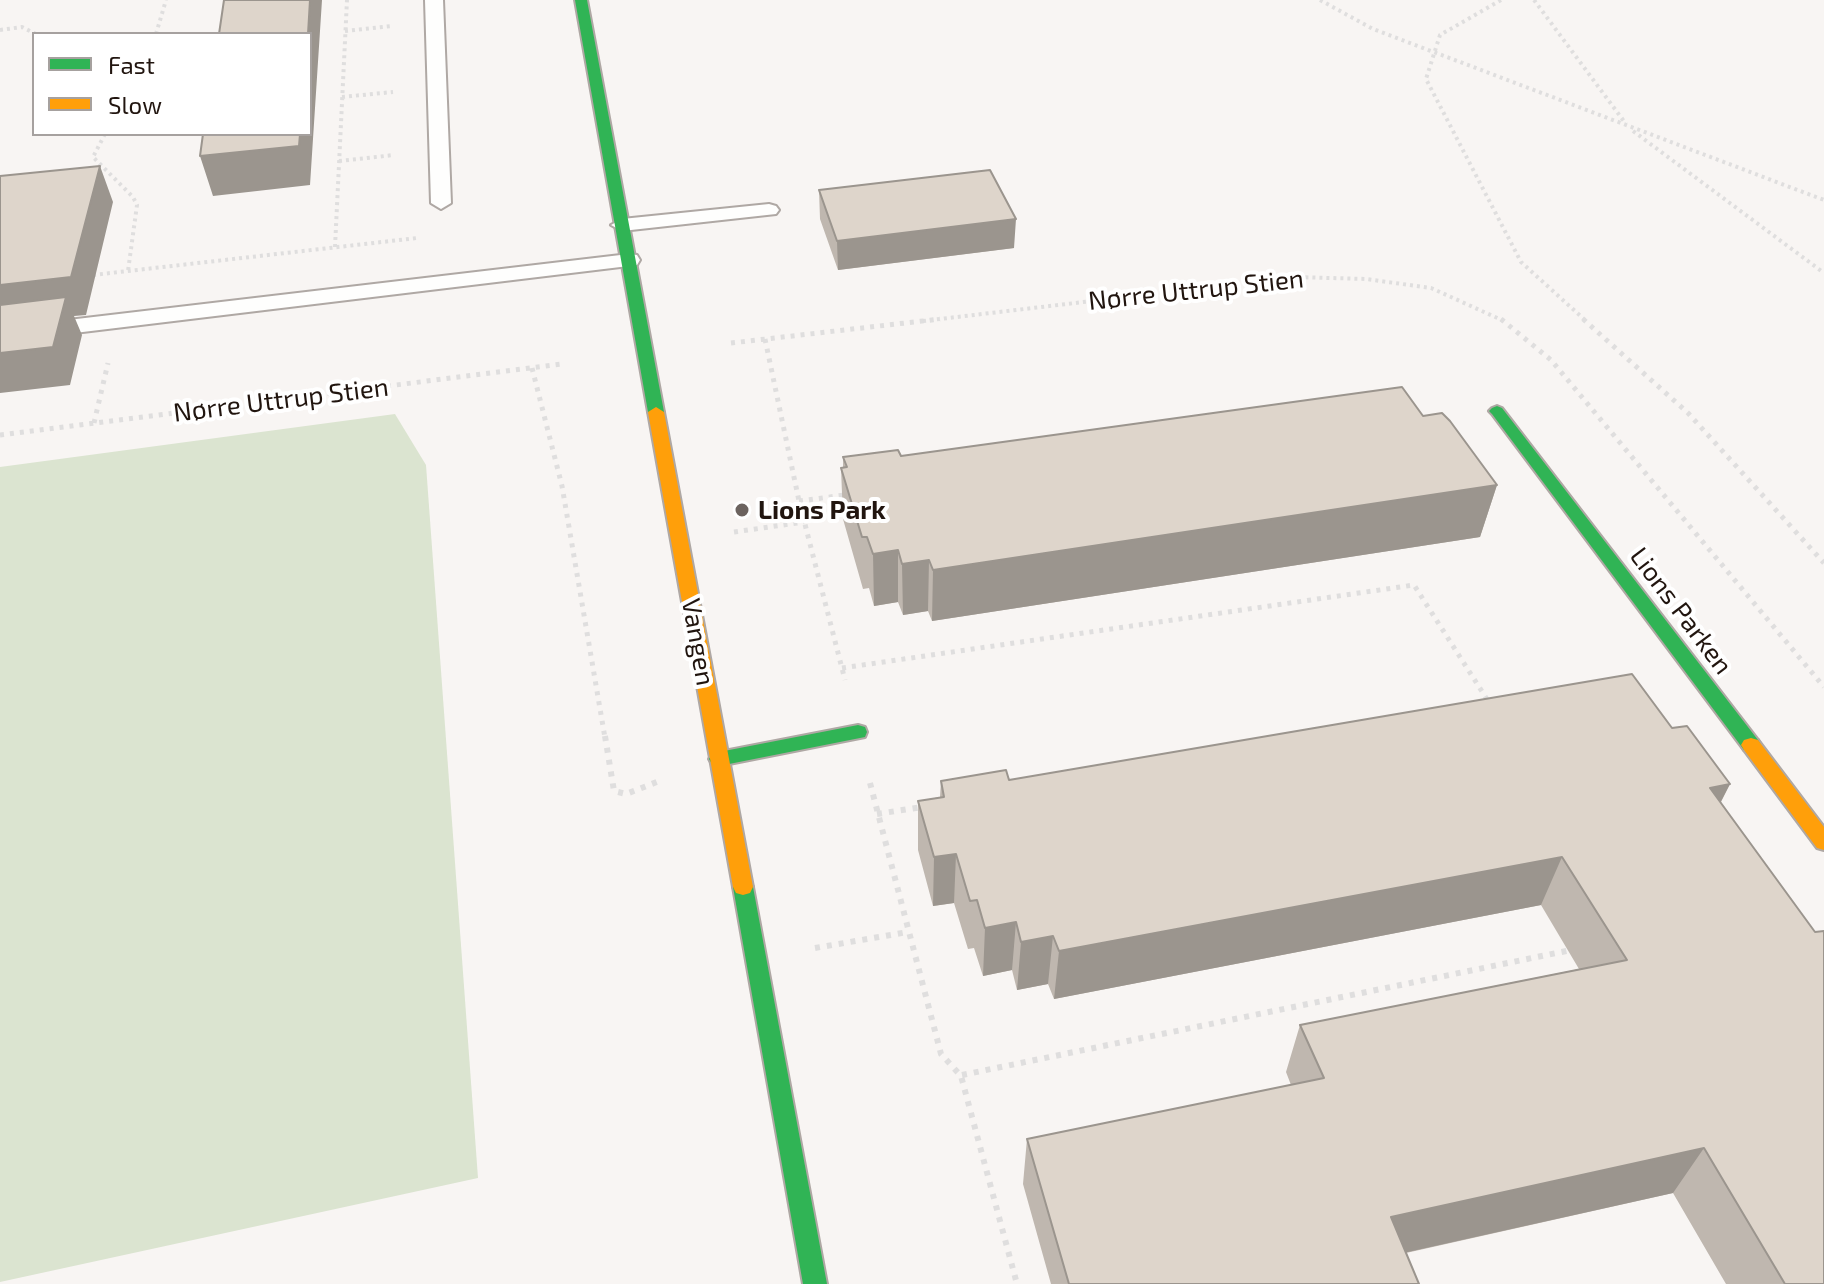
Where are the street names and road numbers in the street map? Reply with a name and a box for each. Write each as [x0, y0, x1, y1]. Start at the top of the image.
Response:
street label: Nørre Uttrup Stien [1087, 263, 1305, 317]
street label: Nørre Uttrup Stien [172, 371, 390, 429]
street label: Lions Parken [1623, 541, 1739, 681]
street label: Vangen [675, 596, 721, 688]

